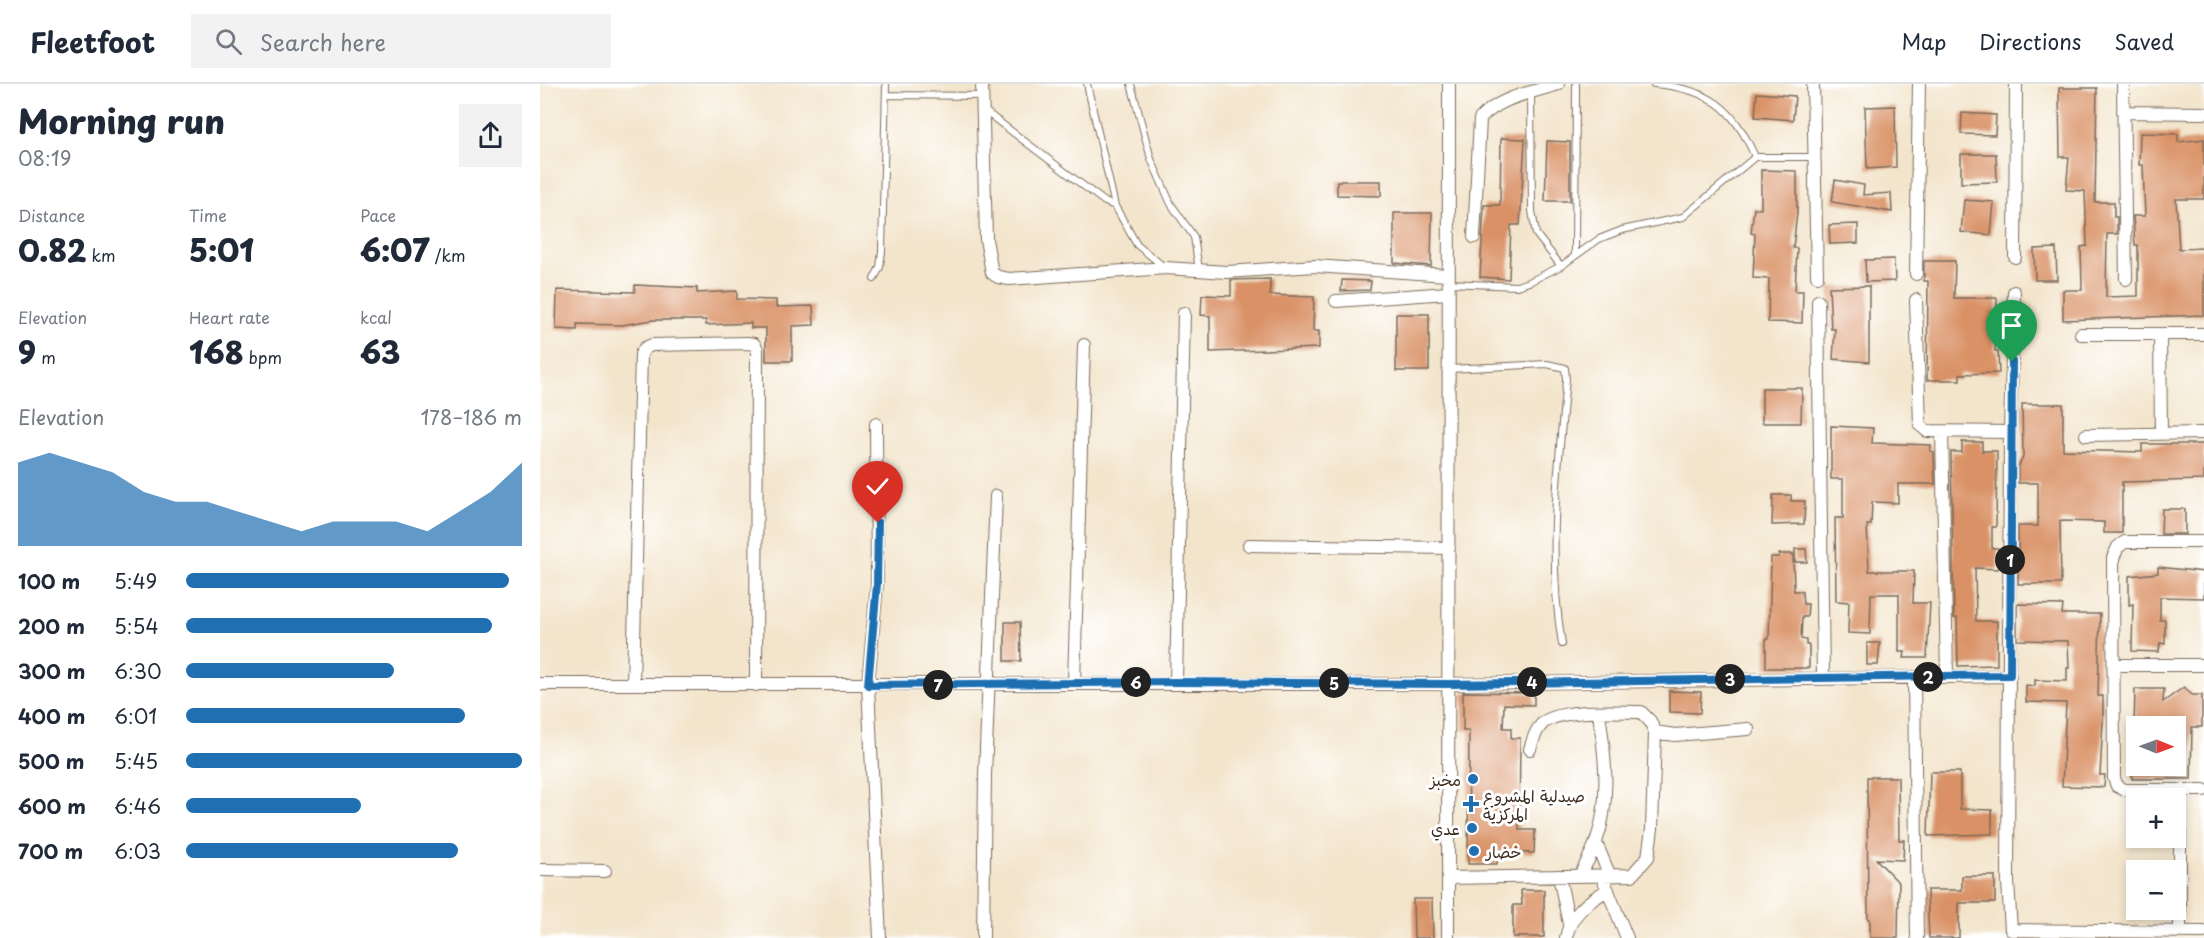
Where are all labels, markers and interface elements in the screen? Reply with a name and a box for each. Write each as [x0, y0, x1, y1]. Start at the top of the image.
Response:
search box [191, 14, 611, 68]
text: Fleetfoot [30, 20, 155, 63]
icon: search [212, 25, 245, 58]
text: Search here [260, 25, 386, 58]
text: Map [1901, 25, 1946, 57]
text: Directions [1979, 25, 2081, 57]
text: Saved [2114, 25, 2174, 57]
text: Morning run [18, 95, 225, 145]
button: share [459, 104, 522, 167]
text: 08:19 [18, 143, 72, 173]
text: Distance [18, 203, 85, 227]
text: Time [189, 203, 227, 227]
text: Pace [360, 203, 396, 227]
text: 0.82 [18, 227, 86, 272]
text: 5:01 [189, 227, 254, 272]
text: 6:07 [360, 227, 430, 272]
text: km [86, 243, 116, 267]
text: /km [430, 243, 465, 267]
pin [1986, 300, 2037, 362]
text: Elevation [18, 305, 87, 329]
text: Heart rate [189, 305, 270, 329]
text: kcal [360, 305, 392, 329]
icon: arrive [1995, 309, 2028, 342]
text: 9 [18, 329, 36, 374]
text: 168 [189, 329, 244, 374]
text: 63 [360, 329, 400, 374]
text: m [36, 345, 56, 369]
text: bpm [244, 345, 282, 369]
text: Elevation [18, 402, 104, 432]
text: 178–186 m [420, 402, 522, 432]
pin [852, 461, 903, 523]
icon: check [861, 470, 894, 503]
pin: 1 [1995, 545, 2025, 575]
text: 1 [2006, 548, 2014, 572]
text: 100 m [18, 566, 80, 596]
text: 5:49 [114, 566, 157, 596]
text: 200 m [18, 611, 85, 641]
text: 5:54 [114, 611, 159, 641]
text: 300 m [18, 656, 86, 686]
text: 6:30 [114, 656, 162, 686]
pin: 2 [1913, 662, 1943, 692]
pin: 3 [1715, 664, 1745, 694]
text: 2 [1922, 665, 1934, 689]
pin: 6 [1121, 667, 1151, 697]
pin: 4 [1517, 667, 1547, 697]
text: 3 [1725, 667, 1735, 691]
pin: 5 [1319, 668, 1349, 698]
pin: 7 [923, 670, 953, 700]
text: 6 [1130, 670, 1142, 694]
text: 4 [1527, 670, 1537, 694]
text: 5 [1329, 671, 1339, 695]
text: 7 [933, 673, 943, 697]
text: 400 m [18, 701, 86, 731]
text: 6:01 [114, 701, 157, 731]
north arrow [2126, 716, 2186, 776]
map controls [2126, 716, 2186, 920]
text: 500 m [18, 746, 85, 776]
text: 5:45 [114, 746, 158, 776]
place label: مخبز [1428, 767, 1461, 791]
marker: مخبز [1466, 772, 1480, 786]
place label: صيدلية المشروع المركزية [1483, 783, 1585, 825]
button: + [2126, 788, 2186, 848]
text: 600 m [18, 791, 86, 821]
text: 6:46 [114, 791, 161, 821]
marker: صيدلية المشروع المركزية [1464, 797, 1478, 811]
place label: عدي [1431, 816, 1460, 841]
marker: عدي [1465, 821, 1479, 835]
text: 700 m [18, 836, 83, 866]
text: 6:03 [114, 836, 161, 866]
place label: خضار [1484, 839, 1522, 863]
marker: خضار [1467, 844, 1481, 858]
button: − [2126, 860, 2186, 920]

